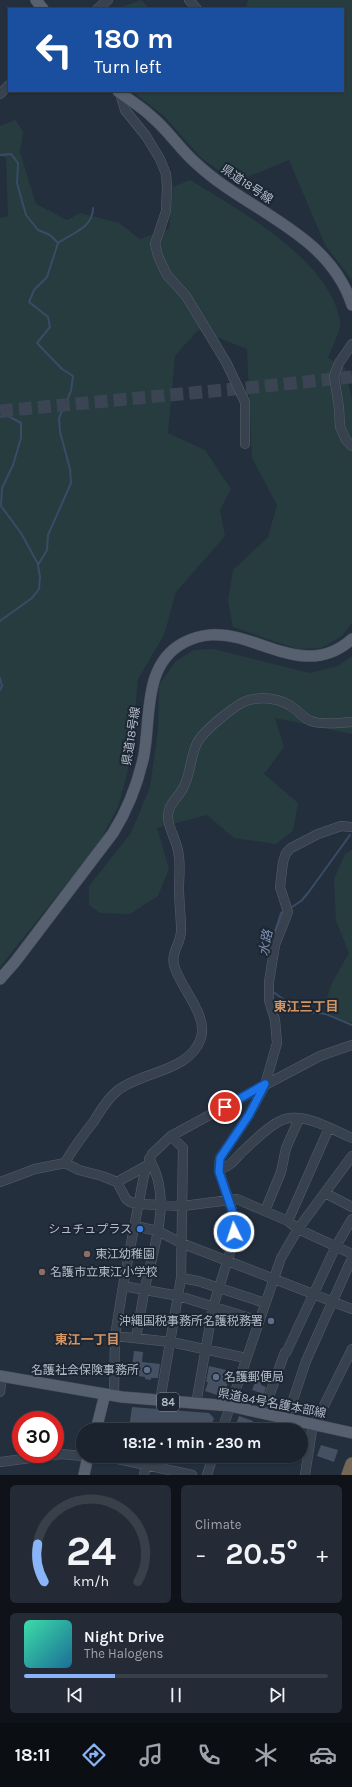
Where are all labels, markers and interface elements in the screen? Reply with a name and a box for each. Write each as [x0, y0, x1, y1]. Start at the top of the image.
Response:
text: 180 m [94, 22, 173, 55]
icon: left [28, 24, 80, 76]
text: Turn left [94, 56, 162, 78]
street label: 県道18号線 [218, 162, 276, 206]
street label: 県道18号線 [119, 706, 143, 766]
water label: 水路 [256, 928, 275, 957]
district label: 東江三丁目 [273, 999, 339, 1014]
pin [208, 1090, 242, 1124]
icon: arrive [214, 1096, 236, 1118]
position arrow [213, 1211, 255, 1253]
place label: シュチュプラス [48, 1222, 132, 1236]
marker: シュチュプラス [135, 1224, 145, 1234]
place label: 東江幼稚園 [95, 1247, 155, 1261]
marker: 東江幼稚園 [82, 1249, 92, 1259]
place label: 名護市立東江小学校 [50, 1265, 158, 1279]
marker: 名護市立東江小学校 [37, 1267, 47, 1277]
place label: 沖縄国税事務所名護税務署 [119, 1314, 263, 1328]
marker: 沖縄国税事務所名護税務署 [266, 1316, 276, 1326]
district label: 東江一丁目 [54, 1332, 120, 1347]
place label: 名護社会保険事務所 [31, 1363, 139, 1377]
marker: 名護社会保険事務所 [142, 1365, 152, 1375]
place label: 名護郵便局 [224, 1370, 284, 1384]
marker: 名護郵便局 [211, 1372, 221, 1382]
street label: 県道84号名護本部線 [217, 1386, 327, 1420]
road number: 84 [157, 1393, 179, 1411]
speed limit sign: 30 [12, 1411, 64, 1463]
text: 18:12 · 1 min · 230 m [123, 1434, 261, 1452]
text: Climate [195, 1517, 241, 1532]
text: 24 [66, 1527, 116, 1575]
text: 20.5° [225, 1536, 298, 1572]
text: − [195, 1542, 207, 1568]
text: + [316, 1542, 328, 1568]
text: km/h [72, 1573, 109, 1590]
text: Night Drive [84, 1628, 164, 1646]
text: The Halogens [84, 1646, 163, 1661]
icon: previous [64, 1684, 86, 1706]
icon: pause [165, 1684, 187, 1706]
icon: next [266, 1684, 288, 1706]
icon: directions [80, 1741, 108, 1769]
icon: music [137, 1741, 165, 1769]
icon: phone [195, 1741, 223, 1769]
icon: climate [252, 1741, 280, 1769]
icon: car [309, 1741, 337, 1769]
text: 18:11 [15, 1744, 50, 1766]

